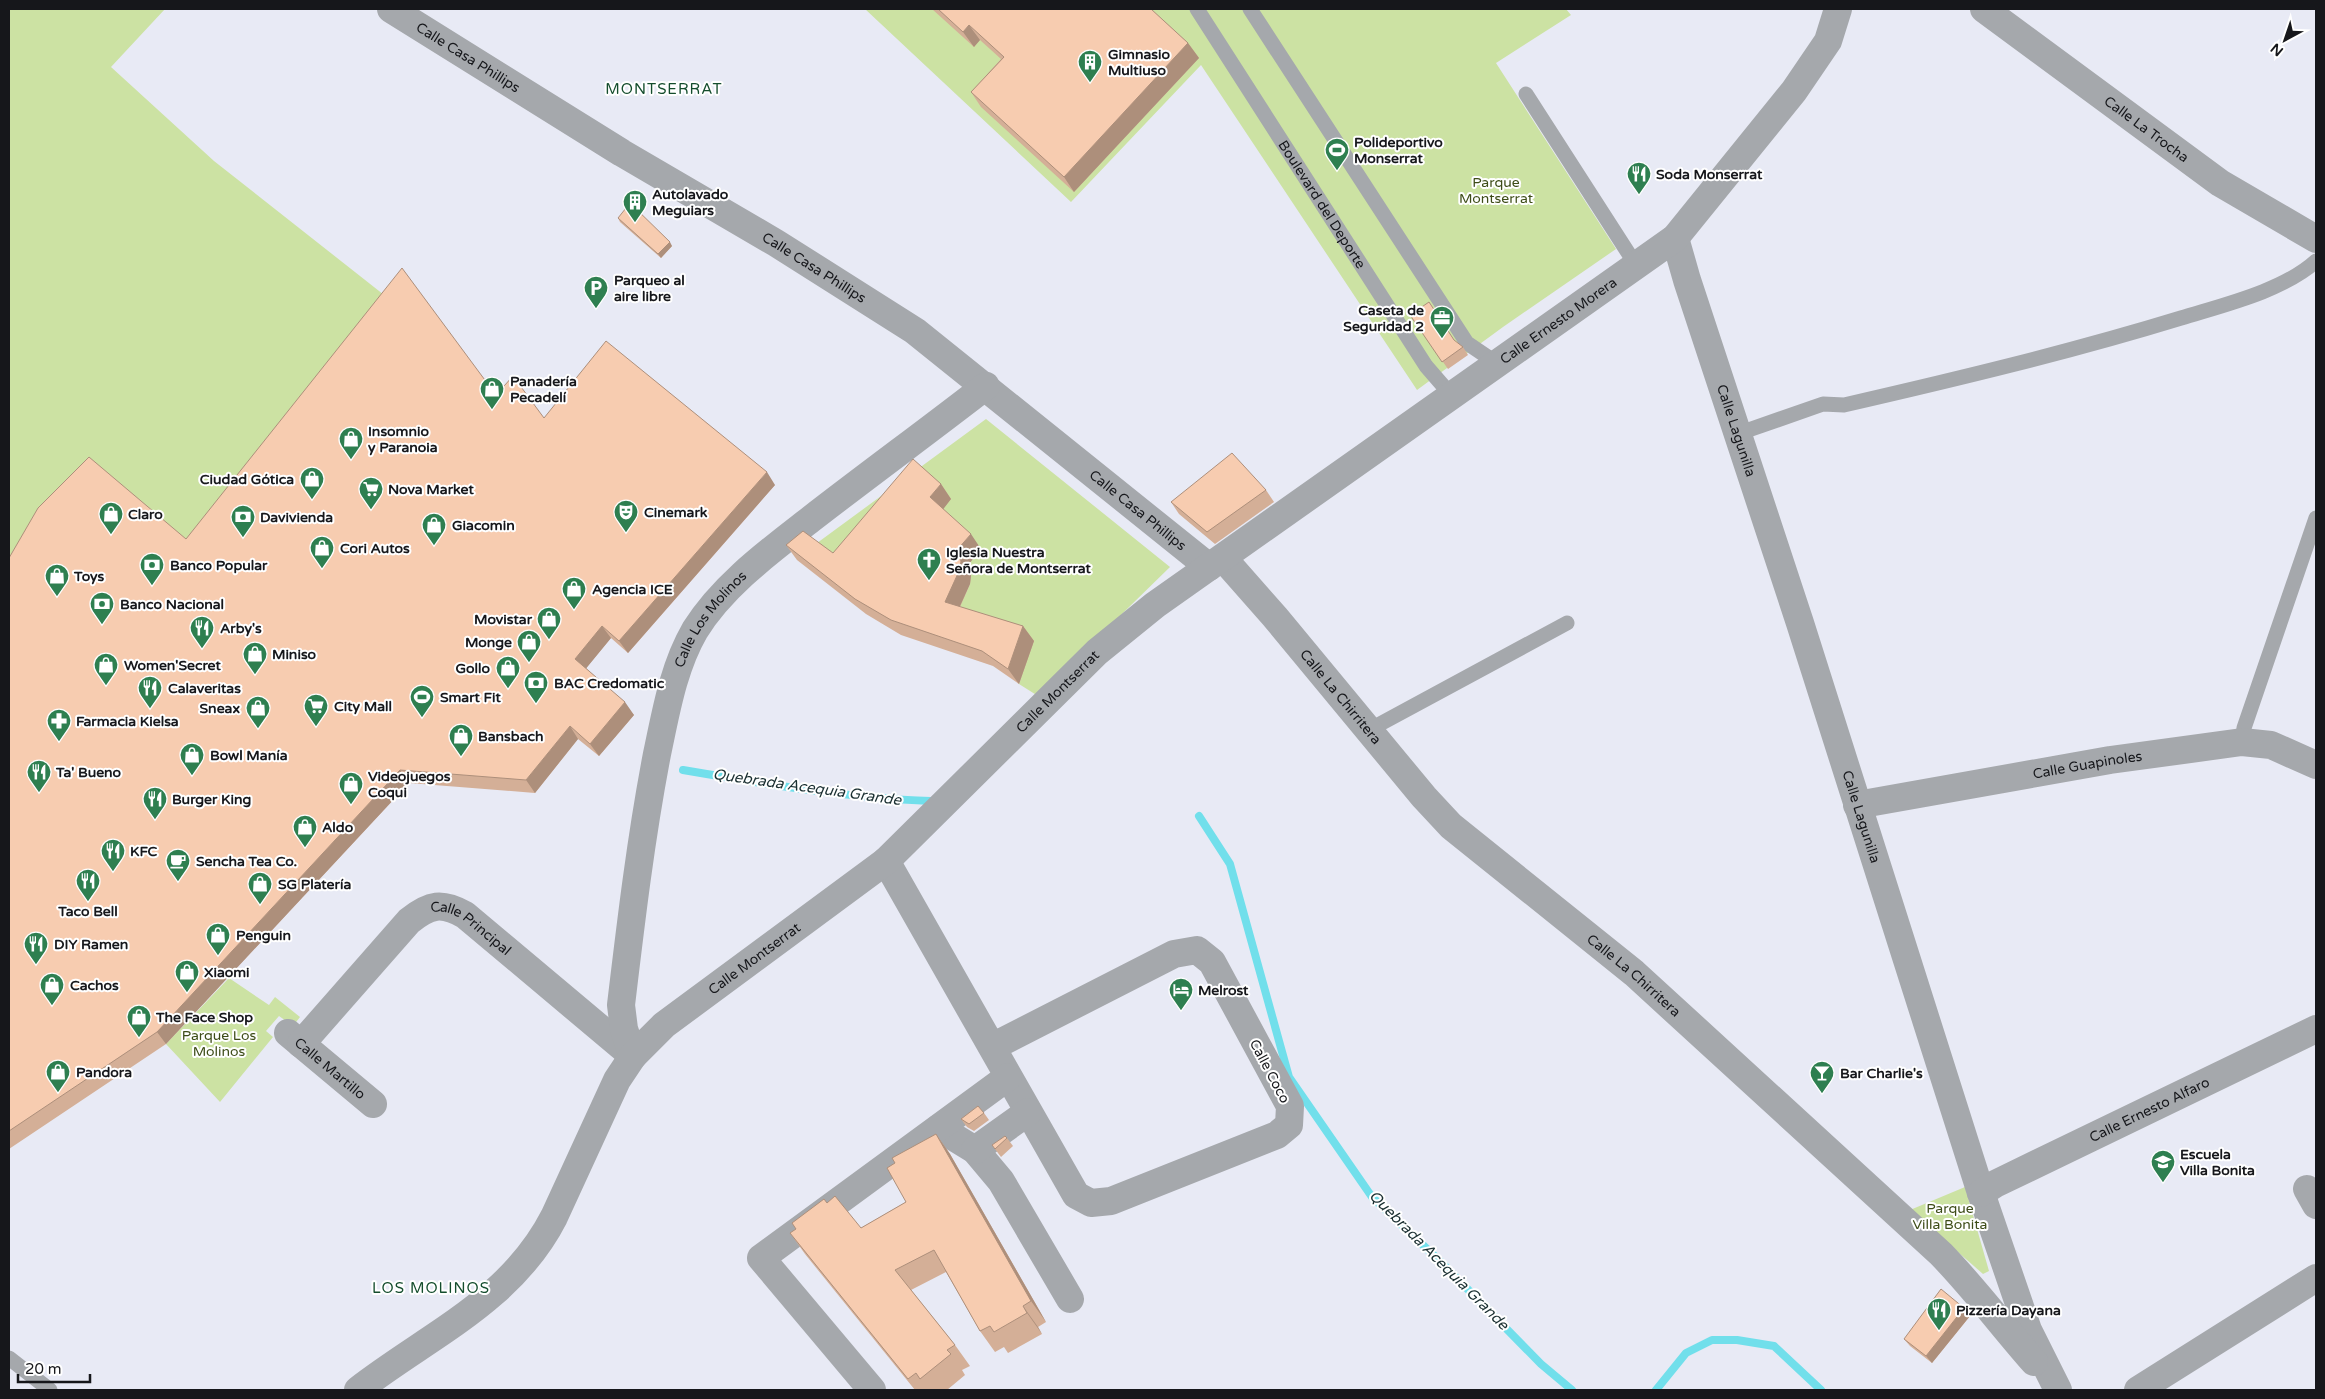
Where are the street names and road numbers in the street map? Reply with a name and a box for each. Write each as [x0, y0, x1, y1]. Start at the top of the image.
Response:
street label: Calle Casa Phillips [413, 19, 523, 97]
street label: Calle La Trocha [2101, 92, 2192, 166]
street label: Boulevard del Deporte [1274, 137, 1369, 272]
street label: Calle Casa Phillips [759, 229, 869, 307]
street label: Calle Ernesto Morera [1497, 274, 1620, 368]
street label: Calle Lagunilla [1713, 382, 1759, 479]
street label: Calle Casa Phillips [1086, 466, 1190, 555]
street label: Calle Los Molinos [671, 567, 750, 670]
street label: Calle Montserrat [1013, 646, 1103, 736]
street label: Calle La Chirritera [1296, 646, 1385, 748]
street label: Calle Guapinoles [2031, 748, 2144, 783]
street label: Calle Lagunilla [1838, 768, 1884, 865]
street label: Calle Principal [429, 898, 514, 959]
street label: Calle Montserrat [705, 919, 804, 998]
street label: Calle La Chirritera [1583, 931, 1684, 1020]
street label: Calle Martillo [291, 1034, 369, 1103]
street label: Calle Coco [1246, 1036, 1294, 1106]
street label: Calle Ernesto Alfaro [2087, 1074, 2212, 1146]

